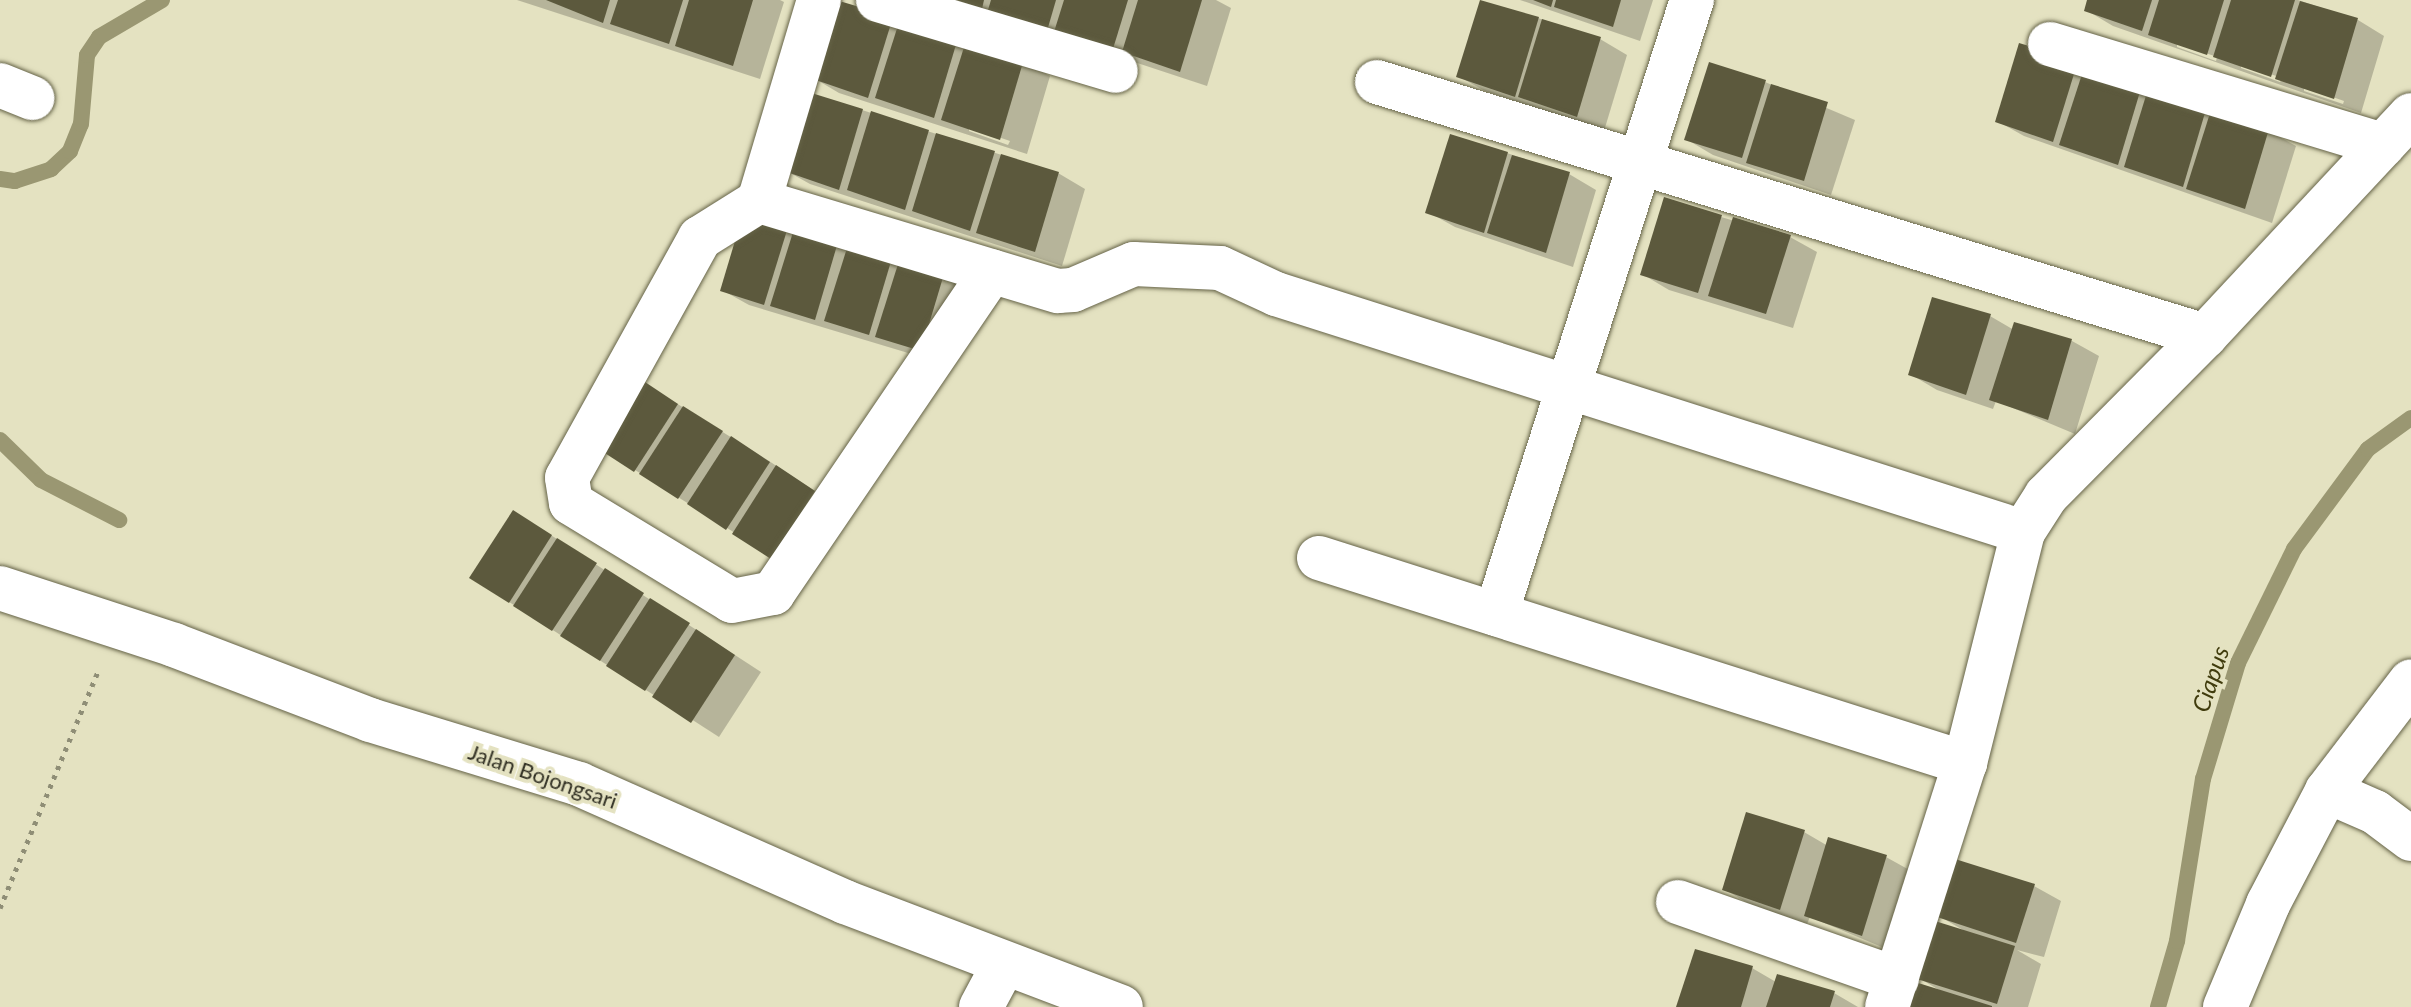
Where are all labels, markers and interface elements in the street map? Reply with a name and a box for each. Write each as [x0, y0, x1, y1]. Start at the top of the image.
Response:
water label: Ciapus [2185, 642, 2235, 716]
street label: Jalan Bojongsari [465, 738, 621, 814]

